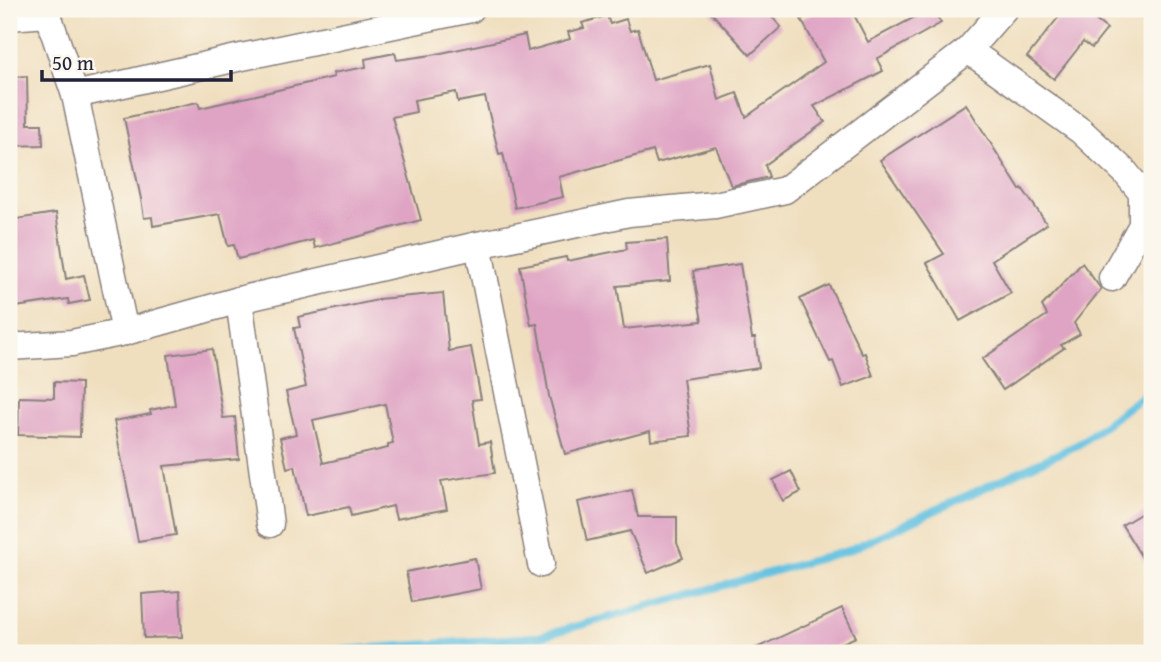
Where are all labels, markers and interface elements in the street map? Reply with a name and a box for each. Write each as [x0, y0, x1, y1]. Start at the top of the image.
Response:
scale bar [42, 38, 231, 82]
text: 50 m [52, 47, 94, 78]

